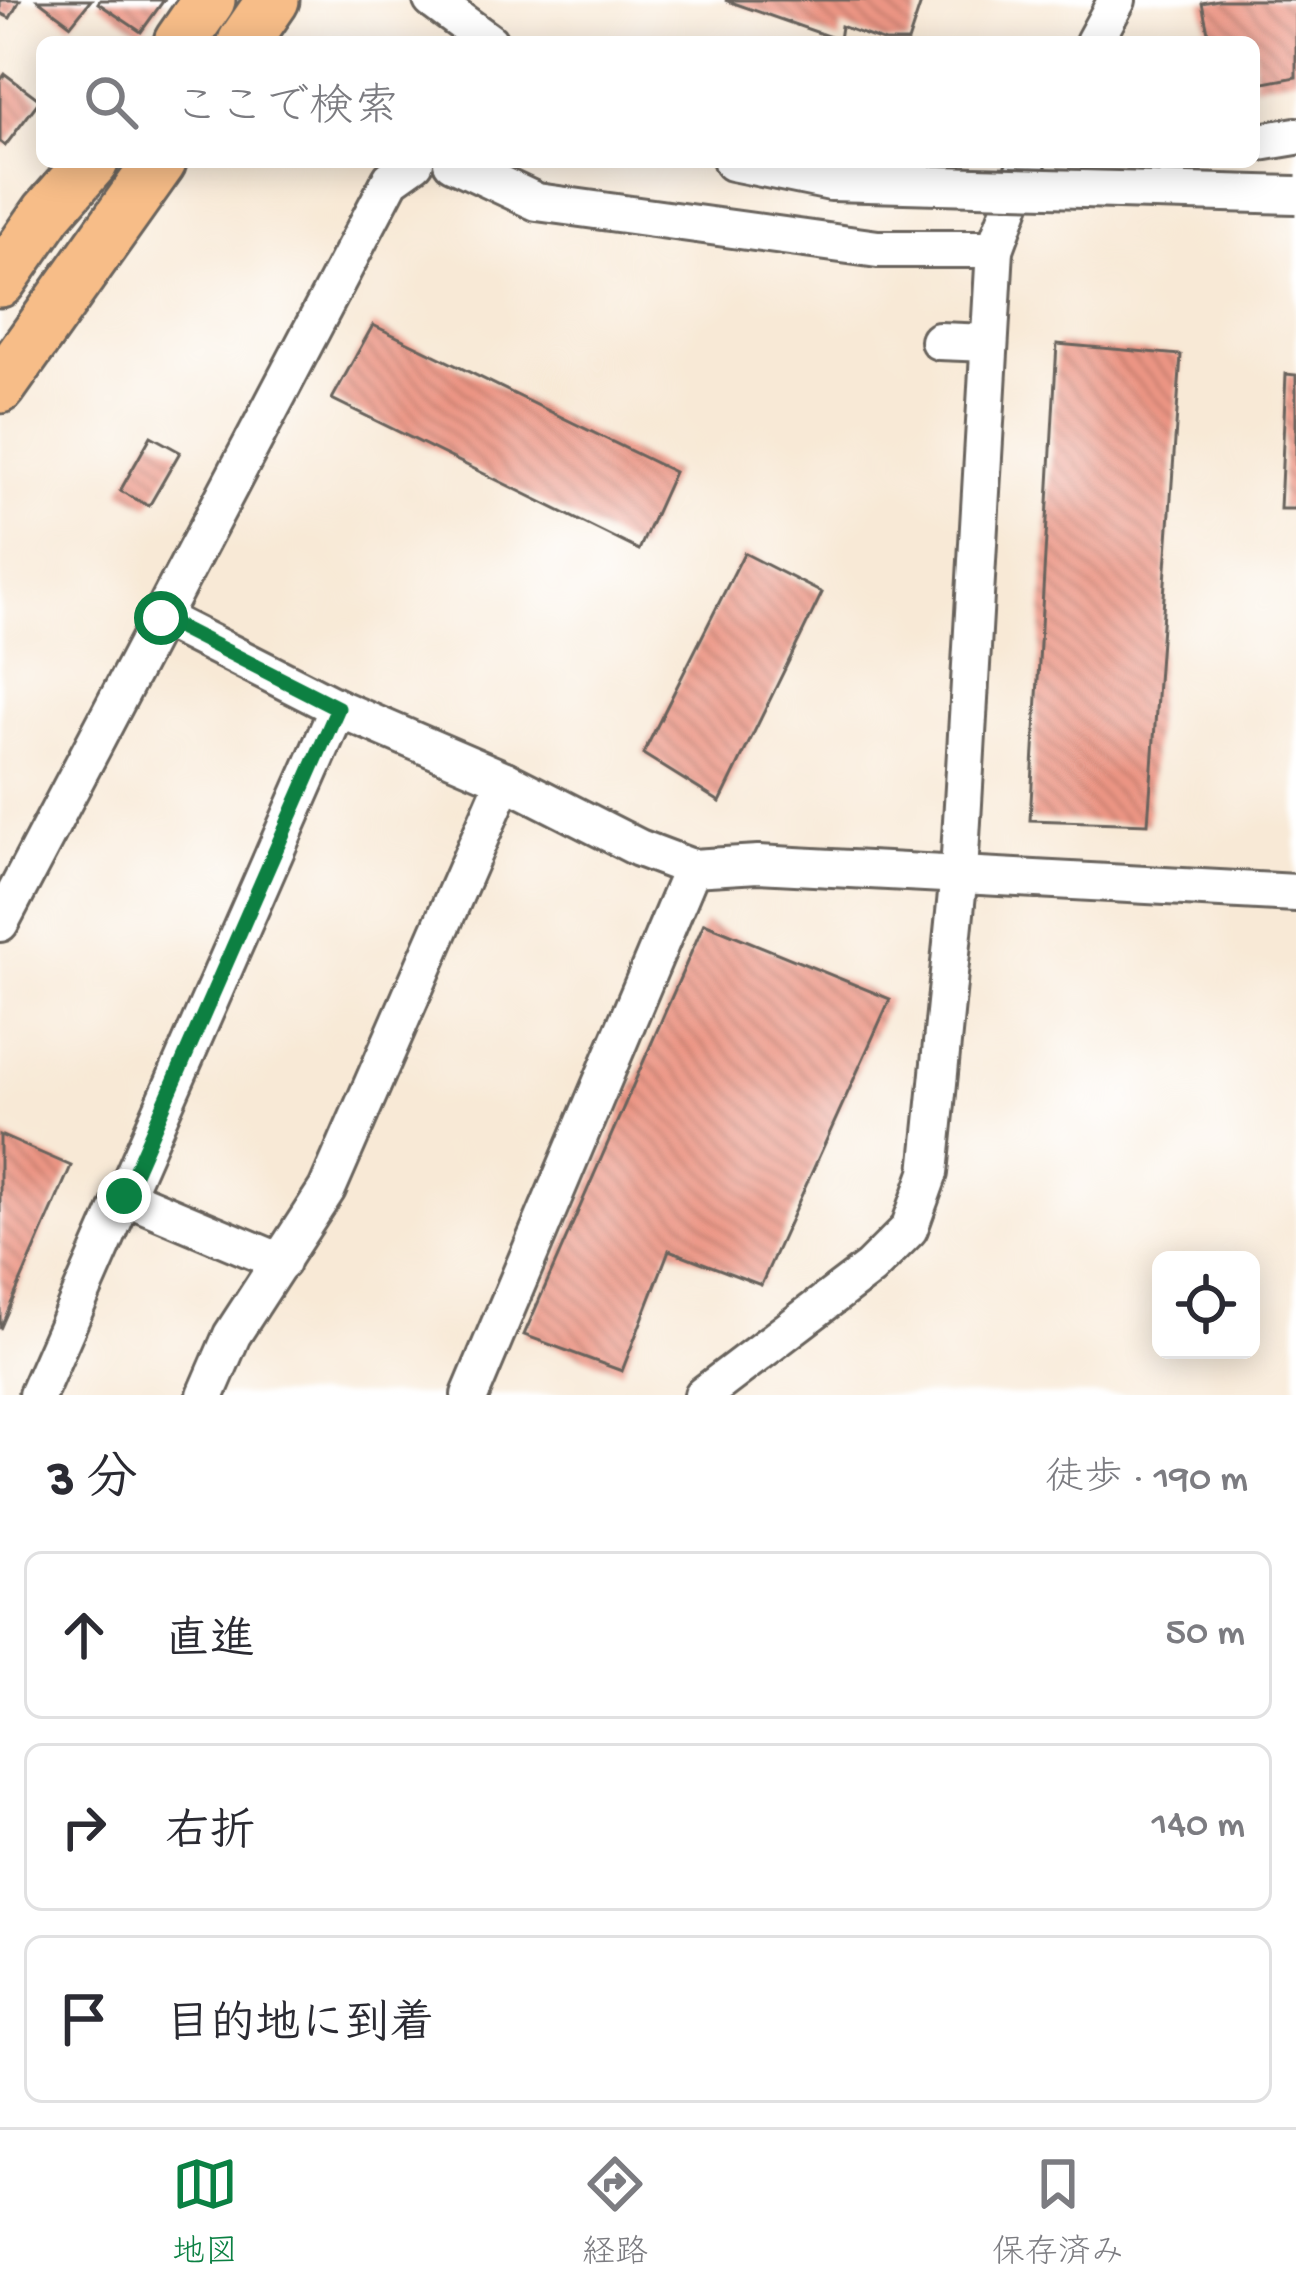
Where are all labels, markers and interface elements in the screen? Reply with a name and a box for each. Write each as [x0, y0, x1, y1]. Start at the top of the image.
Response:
search box [36, 36, 1260, 168]
icon: search [78, 69, 144, 135]
text: ここで検索 [174, 84, 399, 137]
route start [134, 591, 188, 645]
route end [97, 1169, 151, 1223]
map controls [1152, 1251, 1260, 1359]
button: locate [1152, 1251, 1260, 1359]
text: 3 分 [48, 1453, 138, 1513]
text: 徒歩 · 190 m [1045, 1458, 1248, 1504]
icon: ahead [51, 1602, 117, 1668]
text: 50 m [1165, 1612, 1245, 1658]
text: 直進 [165, 1617, 255, 1670]
icon: right [51, 1794, 117, 1860]
text: 140 m [1152, 1804, 1245, 1850]
text: 右折 [165, 1809, 255, 1862]
icon: arrive [51, 1986, 117, 2052]
text: 目的地に到着 [165, 2001, 435, 2054]
tab: 地図 [172, 2151, 238, 2274]
tab: 経路 [582, 2151, 648, 2274]
tab: 保存済み [992, 2151, 1124, 2274]

